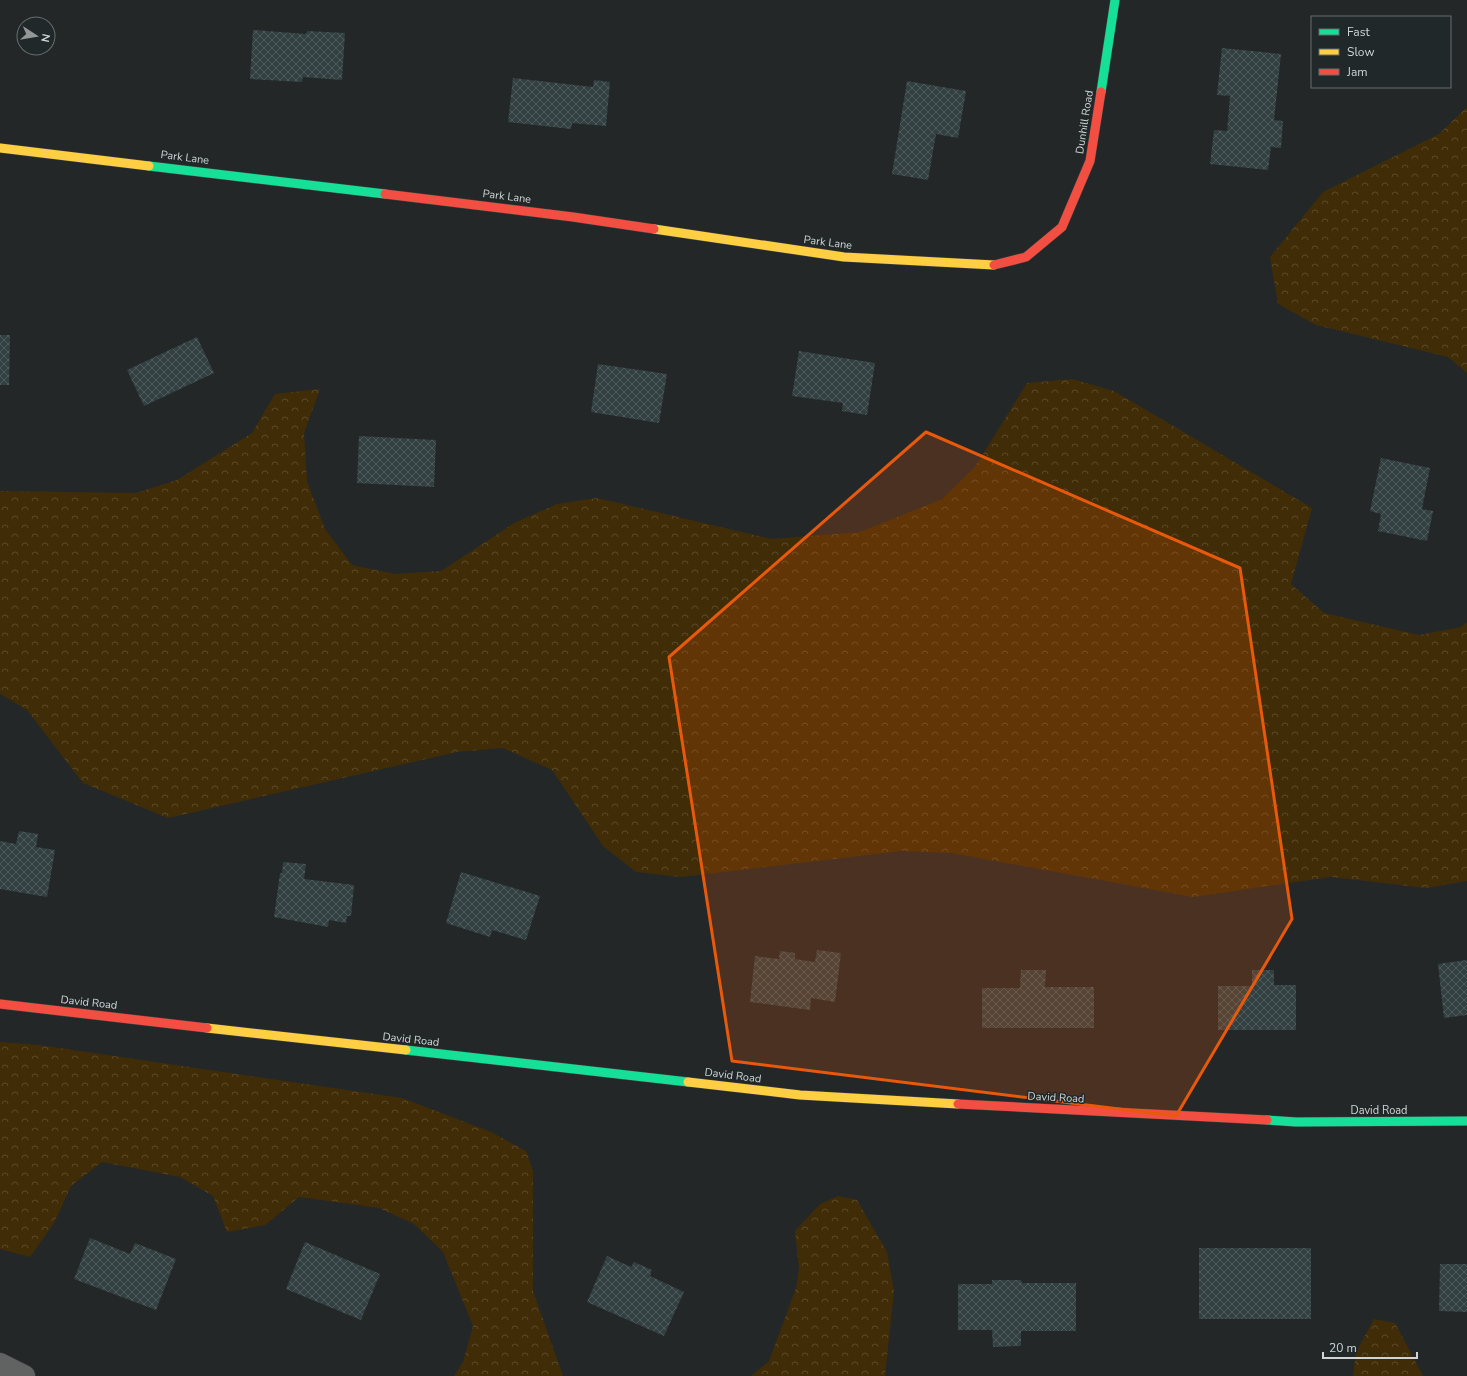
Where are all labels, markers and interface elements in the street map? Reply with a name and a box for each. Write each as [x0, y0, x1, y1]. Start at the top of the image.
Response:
north arrow [16, 16, 56, 56]
legend [1311, 16, 1451, 88]
text: Fast [1347, 24, 1370, 40]
text: N [37, 32, 53, 44]
text: Slow [1347, 44, 1375, 60]
text: Jam [1346, 64, 1368, 80]
street label: Dunhill Road [1072, 89, 1097, 155]
street label: Park Lane [160, 147, 210, 168]
street label: Park Lane [482, 186, 532, 207]
street label: Park Lane [803, 232, 853, 253]
street label: David Road [60, 992, 118, 1013]
street label: David Road [382, 1029, 440, 1050]
street label: David Road [704, 1065, 762, 1086]
street label: David Road [1027, 1089, 1085, 1106]
street label: David Road [1351, 1103, 1408, 1118]
scale bar [1323, 1334, 1417, 1360]
text: 20 m [1329, 1340, 1357, 1356]

